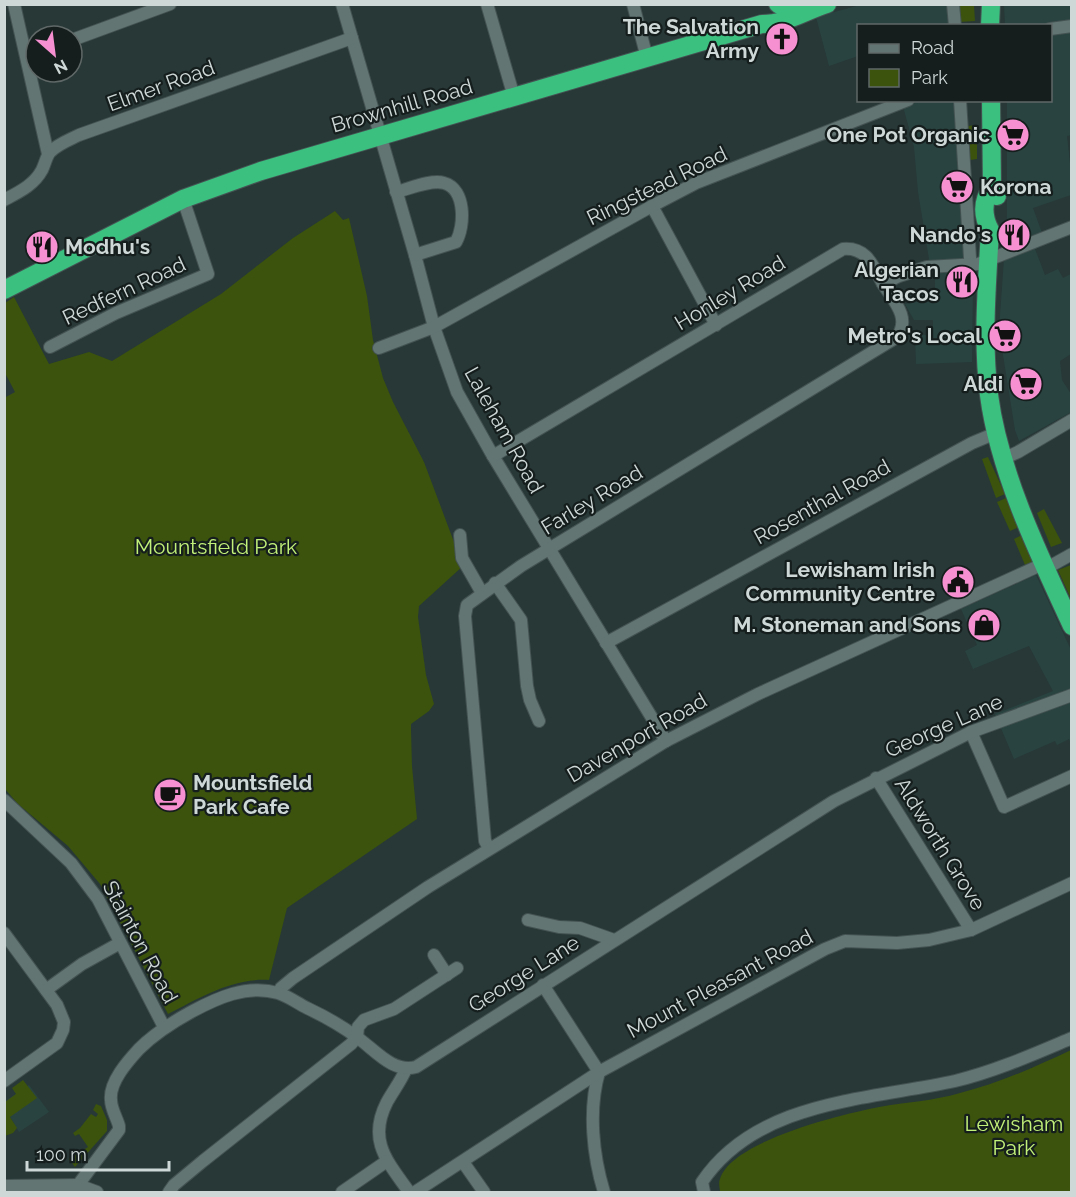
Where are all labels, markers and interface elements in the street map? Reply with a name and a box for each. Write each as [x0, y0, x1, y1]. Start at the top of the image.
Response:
place label: The Salvation Army [623, 14, 759, 63]
church icon: The Salvation Army [764, 21, 800, 57]
north arrow [24, 24, 84, 84]
legend [857, 24, 1052, 102]
text: Road [911, 37, 954, 58]
street label: Elmer Road [104, 55, 218, 117]
text: N [51, 56, 71, 78]
text: Park [911, 67, 948, 88]
street label: Brownhill Road [328, 73, 475, 138]
supermarket icon: One Pot Organic [995, 117, 1031, 153]
place label: One Pot Organic [826, 122, 990, 147]
street label: Ringstead Road [583, 141, 731, 230]
supermarket icon: Korona [939, 169, 975, 205]
place label: Korona [980, 174, 1052, 199]
restaurant icon: Nando's [996, 217, 1032, 253]
place label: Nando's [909, 222, 991, 247]
restaurant icon: Modhu's [24, 229, 60, 265]
place label: Modhu's [65, 234, 150, 259]
street label: Honley Road [670, 250, 789, 335]
street label: Redfern Road [58, 251, 189, 330]
place label: Algerian Tacos [854, 257, 939, 306]
restaurant icon: Algerian Tacos [944, 264, 980, 300]
supermarket icon: Metro's Local [987, 318, 1023, 354]
place label: Metro's Local [848, 323, 982, 348]
street label: Laleham Road [459, 362, 549, 497]
supermarket icon: Aldi [1008, 366, 1044, 402]
place label: Aldi [963, 371, 1003, 396]
street label: Rosenthal Road [749, 454, 894, 549]
street label: Farley Road [536, 459, 647, 540]
park label: Mountsfield Park [135, 534, 297, 559]
place label: Lewisham Irish Community Centre [746, 557, 935, 606]
public building icon: Lewisham Irish Community Centre [940, 564, 976, 600]
shop icon: M. Stoneman and Sons [966, 607, 1002, 643]
place label: M. Stoneman and Sons [733, 612, 961, 637]
street label: Davenport Road [563, 687, 711, 788]
street label: George Lane [881, 689, 1006, 763]
place label: Mountsfield Park Cafe [193, 770, 312, 819]
street label: Aldworth Grove [890, 773, 991, 915]
cafe icon: Mountsfield Park Cafe [152, 777, 188, 813]
street label: Stainton Road [98, 876, 183, 1007]
street label: Mount Pleasant Road [623, 924, 817, 1043]
street label: George Lane [464, 930, 584, 1018]
park label: Lewisham Park [965, 1111, 1063, 1160]
scale bar [27, 1134, 170, 1172]
text: 100 m [36, 1144, 87, 1165]

